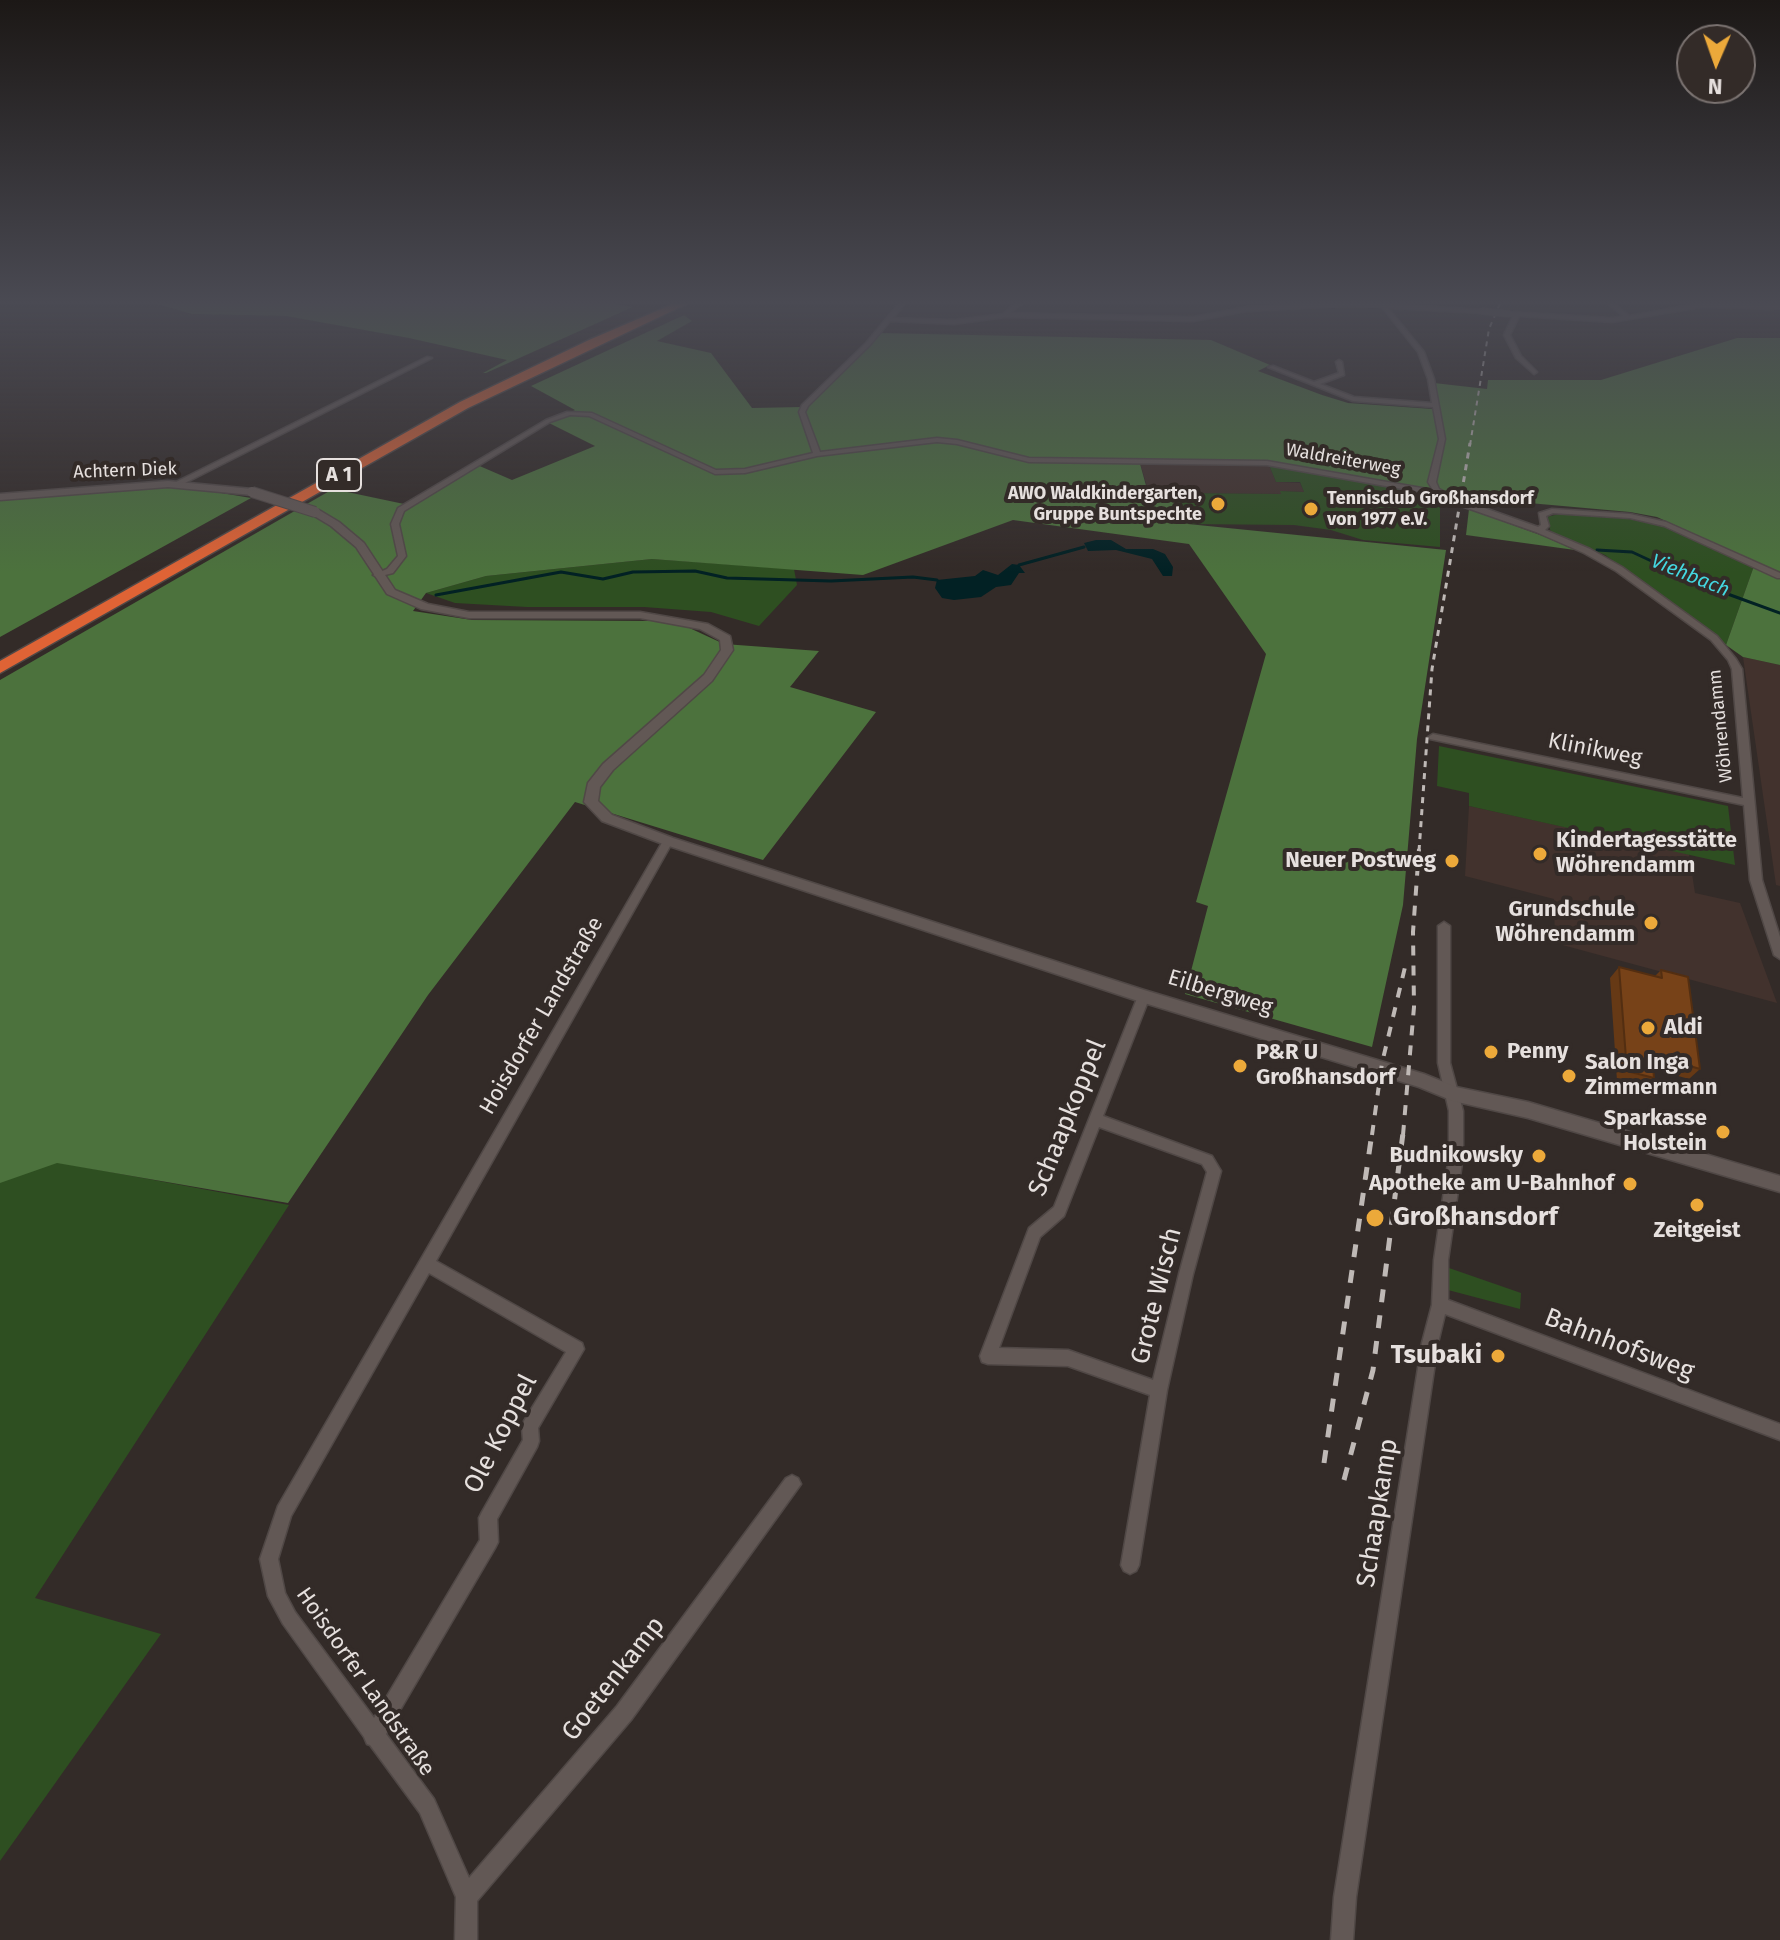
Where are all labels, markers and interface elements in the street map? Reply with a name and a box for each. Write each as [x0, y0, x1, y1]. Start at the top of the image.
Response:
north arrow [1676, 24, 1756, 104]
text: N [1707, 73, 1723, 100]
street label: Waldreiterweg [1284, 439, 1402, 481]
street label: Achtern Diek [73, 458, 177, 484]
road number: A 1 [317, 459, 361, 491]
place label: AWO Waldkindergarten, Gruppe Buntspechte [1008, 483, 1202, 526]
place label: Tennisclub Großhansdorf von 1977 e.V. [1327, 488, 1533, 530]
marker: AWO Waldkindergarten, Gruppe Buntspechte [1209, 495, 1227, 513]
marker: Tennisclub Großhansdorf von 1977 e.V. [1302, 500, 1320, 518]
water label: Viehbach [1647, 549, 1733, 603]
street label: Wöhrendamm [1704, 668, 1738, 784]
street label: Klinikweg [1546, 728, 1644, 772]
place label: Kindertagesstätte Wöhrendamm [1556, 828, 1737, 880]
marker: Kindertagesstätte Wöhrendamm [1531, 845, 1549, 863]
place label: Neuer Postweg [1285, 848, 1436, 874]
marker: Neuer Postweg [1443, 852, 1461, 870]
place label: Grundschule Wöhrendamm [1496, 897, 1635, 948]
street label: Hoisdorfer Landstraße [475, 912, 609, 1120]
marker: Grundschule Wöhrendamm [1642, 914, 1660, 932]
street label: Eilbergweg [1164, 965, 1276, 1021]
place label: Aldi [1664, 1015, 1703, 1041]
marker: Aldi [1639, 1019, 1657, 1037]
street label: Schaapkoppel [1022, 1035, 1114, 1201]
place label: Penny [1507, 1039, 1568, 1065]
place label: P&R U Großhansdorf [1256, 1040, 1395, 1092]
marker: Penny [1482, 1043, 1500, 1061]
place label: Salon Inga Zimmermann [1585, 1050, 1717, 1102]
marker: P&R U Großhansdorf [1231, 1057, 1249, 1075]
marker: Salon Inga Zimmermann [1560, 1067, 1578, 1085]
place label: Sparkasse Holstein [1604, 1106, 1707, 1158]
marker: Sparkasse Holstein [1714, 1123, 1732, 1141]
place label: Budnikowsky [1389, 1143, 1523, 1169]
marker: Budnikowsky [1530, 1147, 1548, 1165]
place label: Apotheke am U-Bahnhof [1369, 1171, 1614, 1197]
marker: Apotheke am U-Bahnhof [1621, 1175, 1639, 1193]
marker: Zeitgeist [1688, 1196, 1706, 1214]
place label: Großhansdorf [1393, 1202, 1558, 1234]
marker: Großhansdorf [1364, 1207, 1386, 1229]
place label: Zeitgeist [1653, 1218, 1741, 1244]
street label: Grote Wisch [1125, 1225, 1189, 1367]
street label: Bahnhofsweg [1540, 1302, 1698, 1388]
place label: Tsubaki [1391, 1340, 1482, 1372]
marker: Tsubaki [1489, 1347, 1507, 1365]
street label: Ole Koppel [458, 1369, 544, 1499]
street label: Schaapkamp [1351, 1436, 1405, 1590]
street label: Hoisdorfer Landstraße [290, 1583, 440, 1781]
street label: Goetenkamp [556, 1611, 672, 1747]

